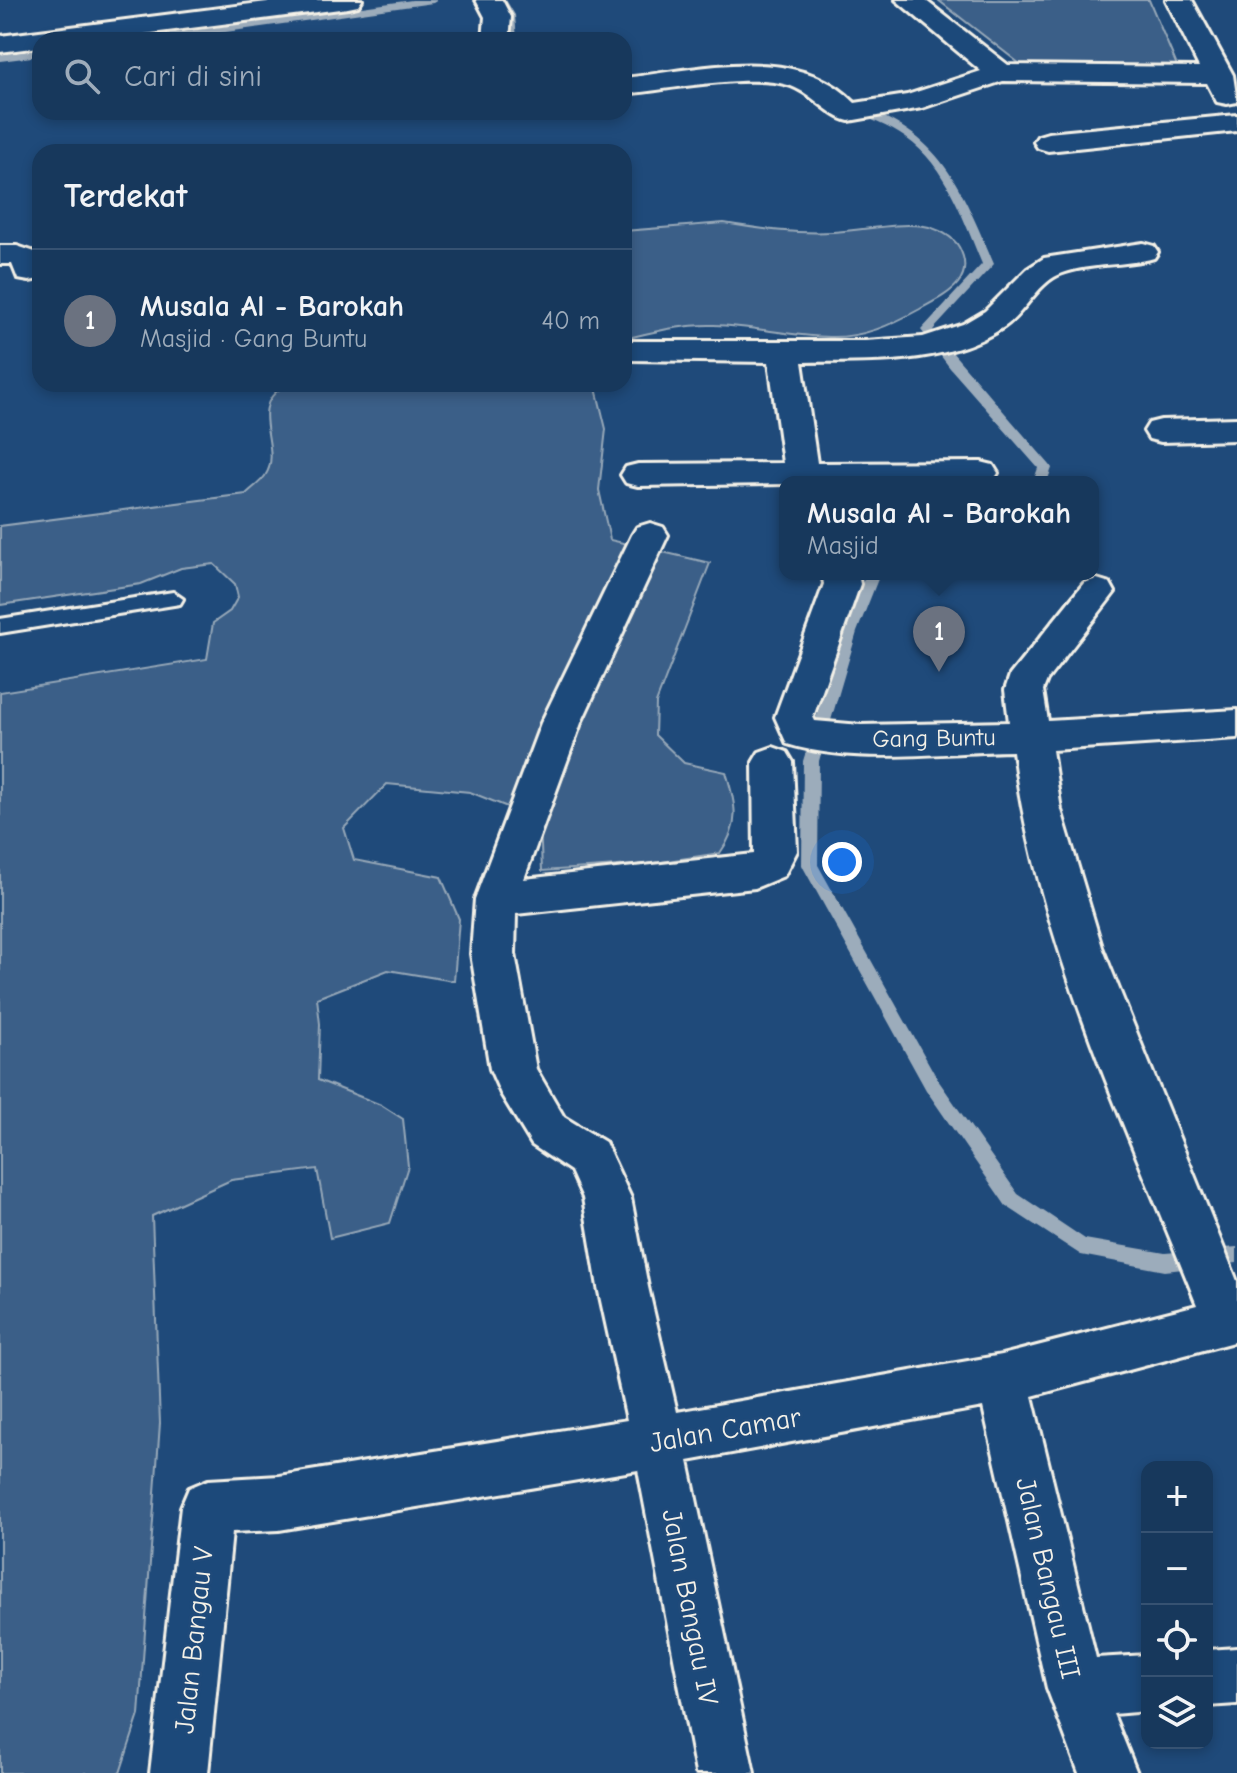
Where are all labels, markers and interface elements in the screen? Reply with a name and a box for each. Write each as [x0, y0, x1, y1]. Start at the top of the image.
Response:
search box [32, 32, 632, 120]
icon: search [60, 54, 104, 98]
text: Cari di sini [124, 59, 262, 94]
text: Terdekat [64, 176, 187, 216]
text: Musala Al - Barokah [140, 289, 404, 324]
text: 1 [85, 306, 95, 336]
text: 40 m [541, 306, 600, 336]
text: Masjid · Gang Buntu [140, 324, 367, 354]
popup [779, 476, 1099, 580]
text: Musala Al - Barokah [807, 496, 1071, 531]
text: Masjid [807, 531, 879, 561]
pin: 1 [913, 606, 965, 672]
street label: Gang Buntu [872, 723, 996, 753]
your location [822, 842, 862, 882]
street label: Jalan Camar [647, 1401, 803, 1459]
map controls [1141, 1461, 1213, 1749]
button: + [1141, 1461, 1213, 1533]
street label: Jalan Bangau III [1009, 1474, 1087, 1682]
street label: Jalan Bangau IV [655, 1507, 725, 1708]
button: − [1141, 1533, 1213, 1605]
street label: Jalan Bangau V [168, 1545, 220, 1735]
button: locate [1141, 1605, 1213, 1677]
button: layers [1141, 1677, 1213, 1749]

